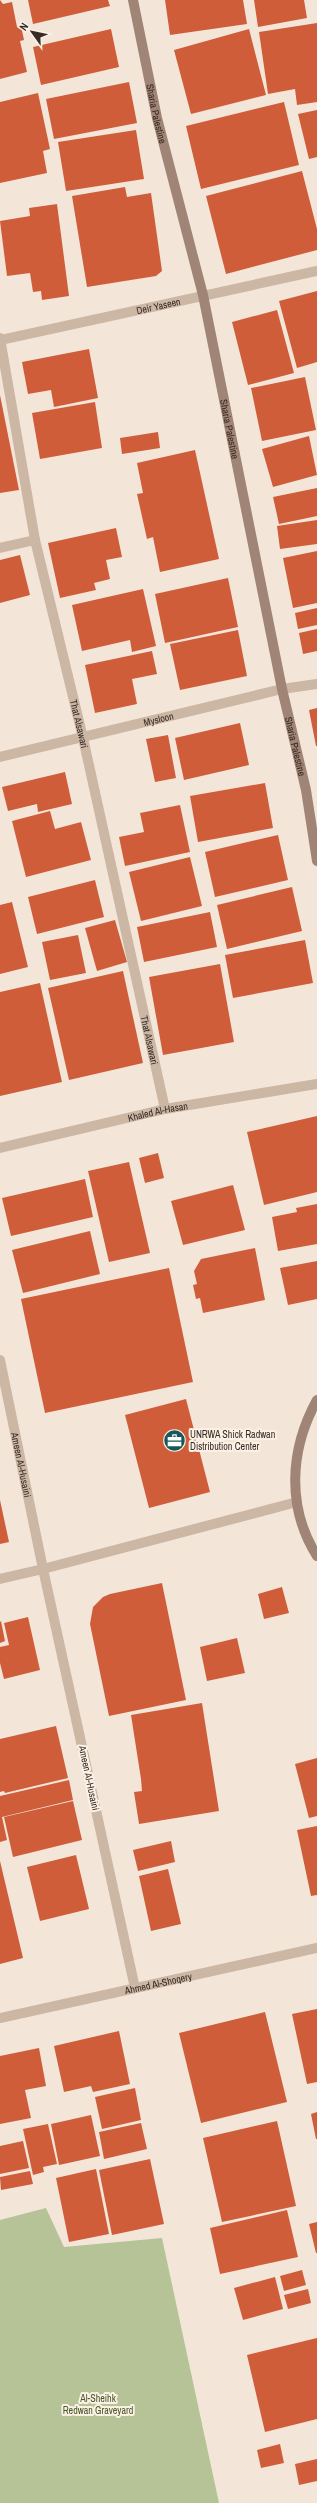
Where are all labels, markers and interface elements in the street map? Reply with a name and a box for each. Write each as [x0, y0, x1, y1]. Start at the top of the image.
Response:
north arrow [12, 12, 52, 52]
text: N [16, 20, 31, 33]
street label: Sharia Palestine [144, 83, 170, 145]
street label: Deir Yaseen [135, 294, 182, 317]
street label: Sharia Palestine [218, 398, 242, 461]
street label: That Alsawari [67, 698, 92, 749]
street label: Mysloon [142, 709, 175, 729]
street label: Sharia Palestine [282, 715, 309, 778]
street label: That Alsawari [138, 1014, 161, 1066]
street label: Khaled Al-Hasan [126, 1099, 189, 1124]
office icon: UNRWA Shick Radwan Distribution Center [161, 1427, 187, 1453]
place label: UNRWA Shick Radwan Distribution Center [190, 1428, 275, 1453]
street label: Ameen Al-Husaini [8, 1430, 35, 1499]
street label: Ameen Al-Husaini [76, 1743, 102, 1812]
street label: Ahmed Al-Shoqery [122, 1969, 194, 1997]
park label: Al-Sheihk Redwan Graveyard [63, 2392, 133, 2417]

